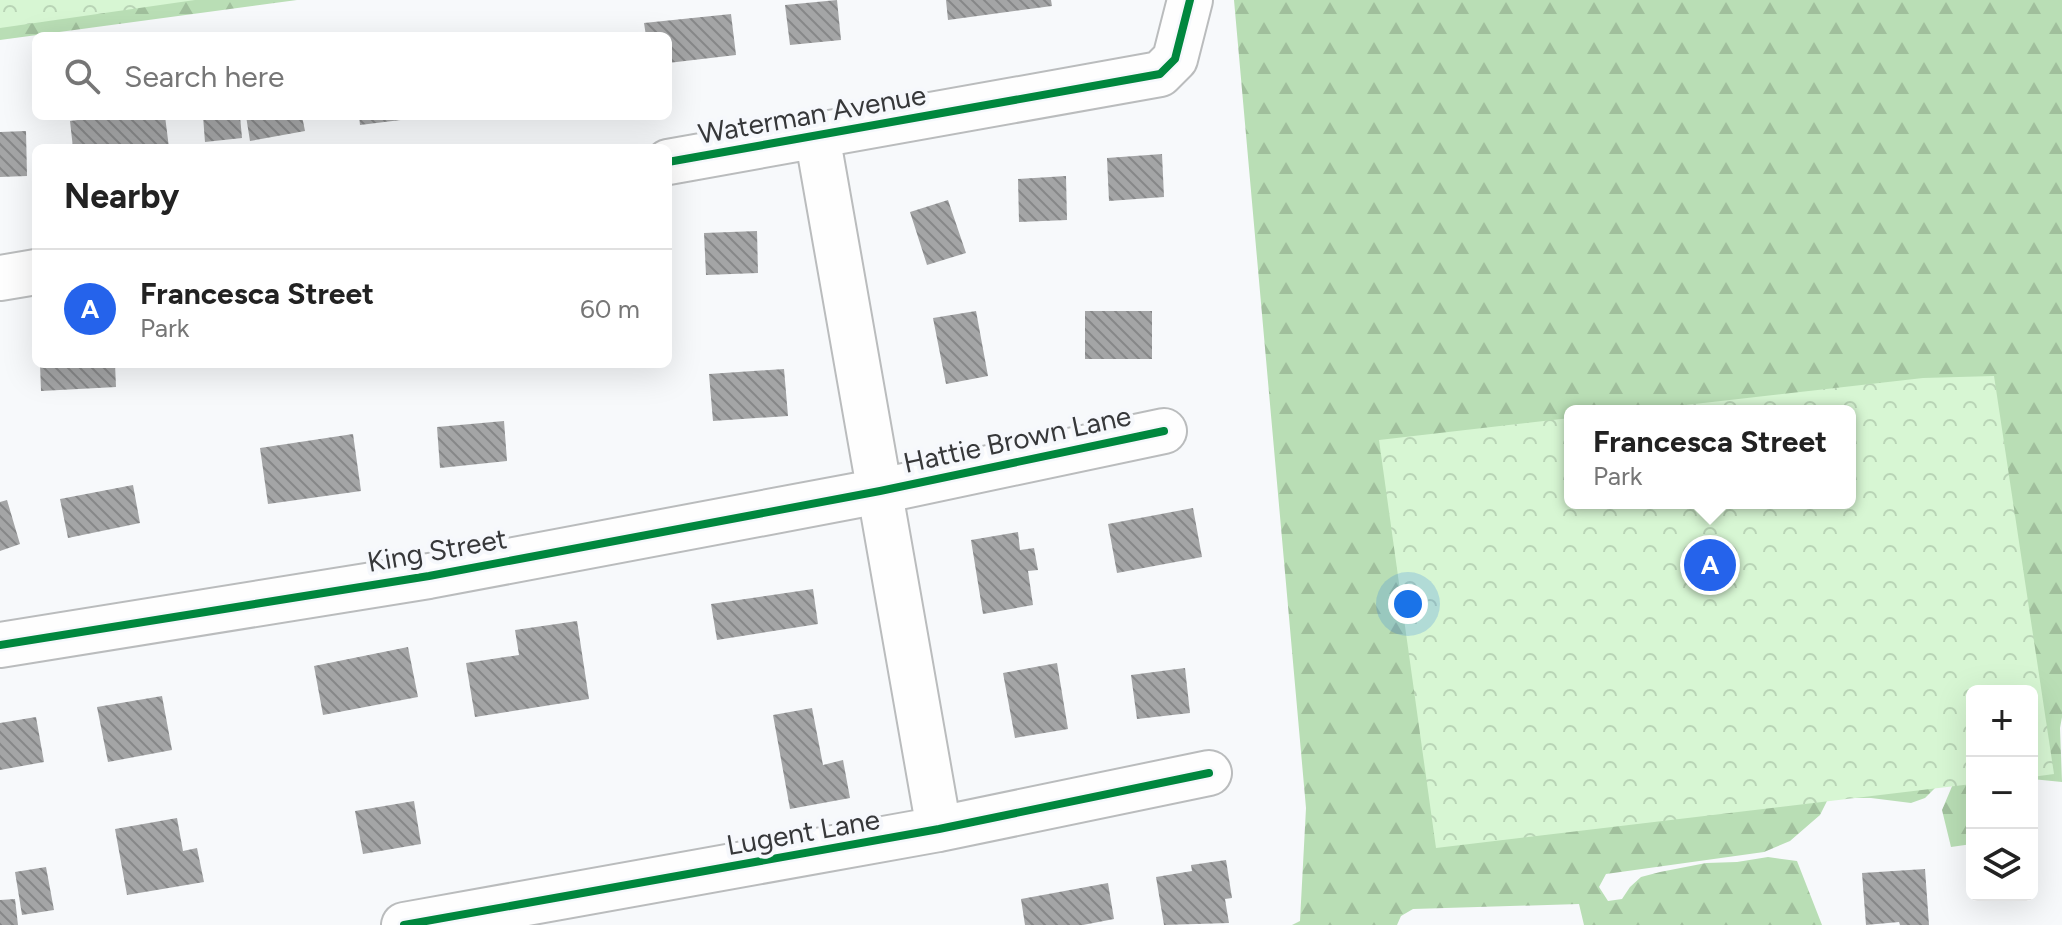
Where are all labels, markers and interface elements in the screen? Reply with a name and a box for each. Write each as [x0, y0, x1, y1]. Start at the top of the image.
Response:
search box [32, 32, 672, 120]
icon: search [60, 54, 104, 98]
text: Search here [124, 58, 284, 95]
street label: Waterman Avenue [695, 77, 929, 151]
text: Nearby [64, 176, 179, 217]
text: Francesca Street [140, 275, 374, 312]
text: A [81, 293, 99, 325]
text: 60 m [580, 293, 640, 325]
text: Park [140, 312, 189, 344]
street label: Hattie Brown Lane [900, 398, 1134, 480]
popup [1564, 405, 1856, 509]
text: Francesca Street [1593, 423, 1827, 460]
text: Park [1593, 460, 1642, 492]
street label: King Street [365, 521, 509, 579]
pin: A [1684, 535, 1736, 595]
your location [1388, 584, 1428, 624]
map controls [1966, 685, 2038, 901]
button: + [1966, 685, 2038, 757]
button: − [1966, 757, 2038, 829]
street label: Lugent Lane [724, 802, 882, 862]
button: layers [1966, 829, 2038, 901]

